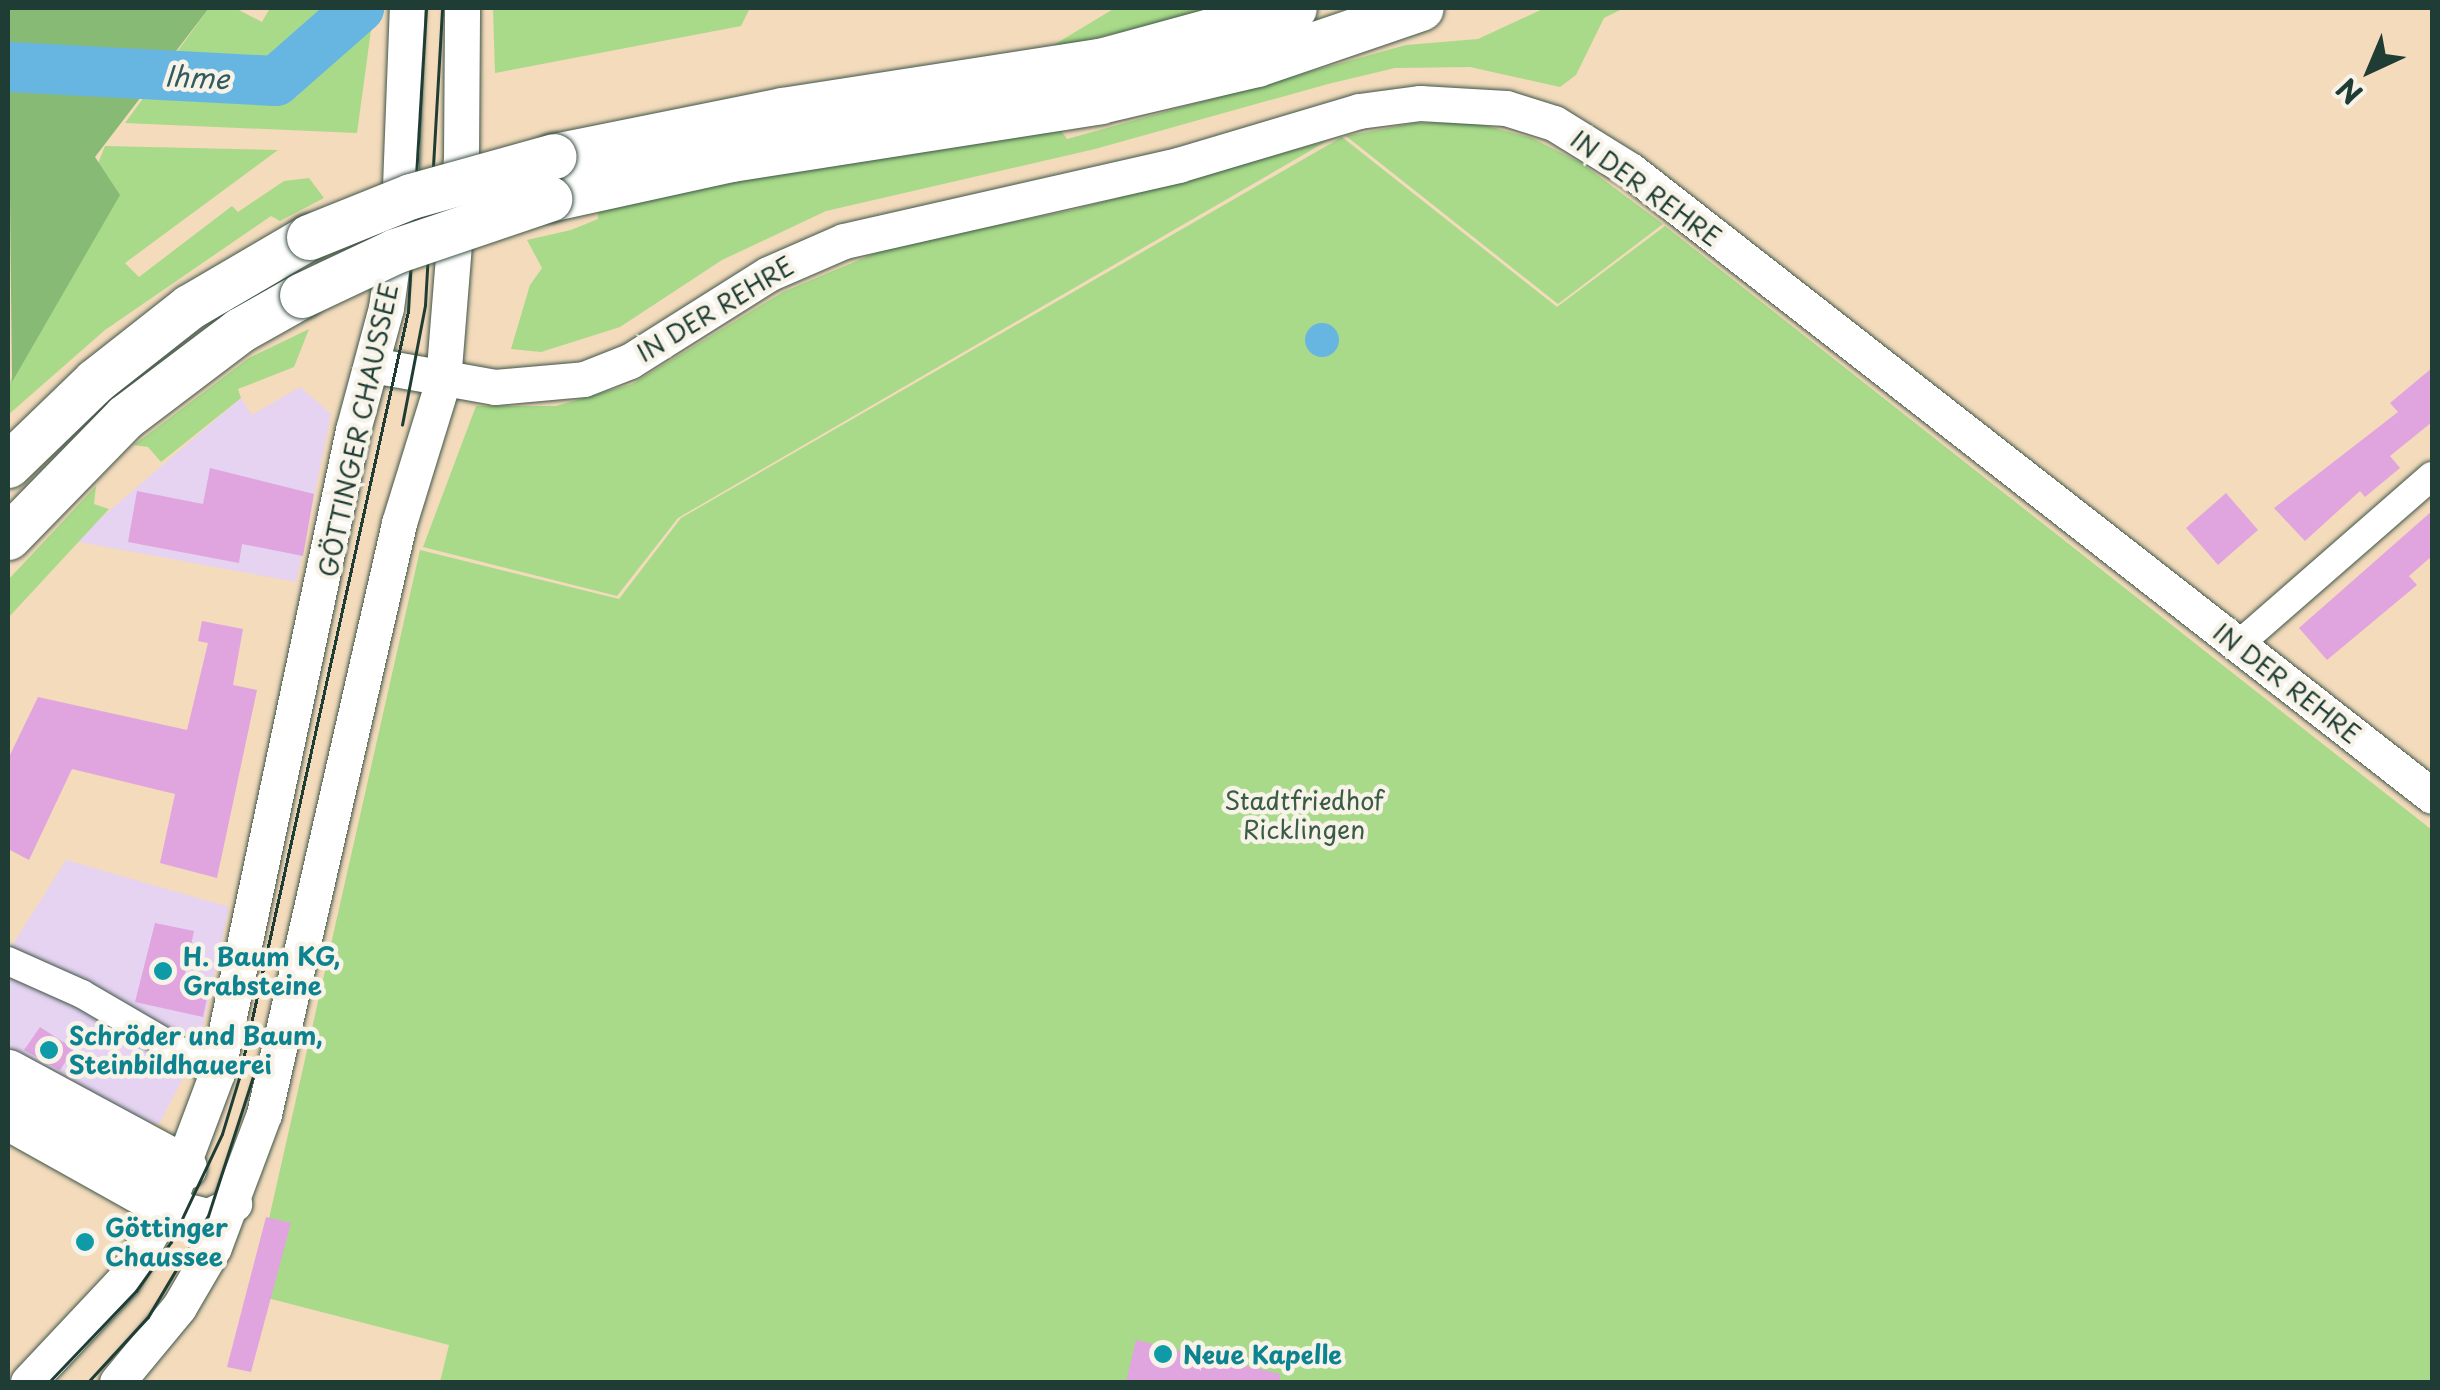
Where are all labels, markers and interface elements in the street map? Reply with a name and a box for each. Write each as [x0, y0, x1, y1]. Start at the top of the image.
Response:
north arrow [2320, 20, 2420, 120]
water label: Ihme [164, 59, 230, 95]
text: N [2326, 69, 2372, 115]
street label: IN DER REHRE [1564, 122, 1728, 254]
street label: IN DER REHRE [629, 249, 801, 369]
street label: GÖTTINGER CHAUSSEE [312, 279, 404, 581]
street label: IN DER REHRE [2206, 615, 2368, 751]
park label: Stadtfriedhof Ricklingen [1224, 786, 1384, 845]
place label: H. Baum KG, Grabsteine [183, 942, 342, 1001]
marker: H. Baum KG, Grabsteine [152, 960, 174, 982]
place label: Schröder und Baum, Steinbildhauerei [69, 1021, 324, 1080]
marker: Schröder und Baum, Steinbildhauerei [38, 1039, 60, 1061]
place label: Göttinger Chaussee [105, 1213, 228, 1272]
marker: Göttinger Chaussee [74, 1231, 96, 1253]
place label: Neue Kapelle [1183, 1339, 1343, 1369]
marker: Neue Kapelle [1152, 1343, 1174, 1365]

